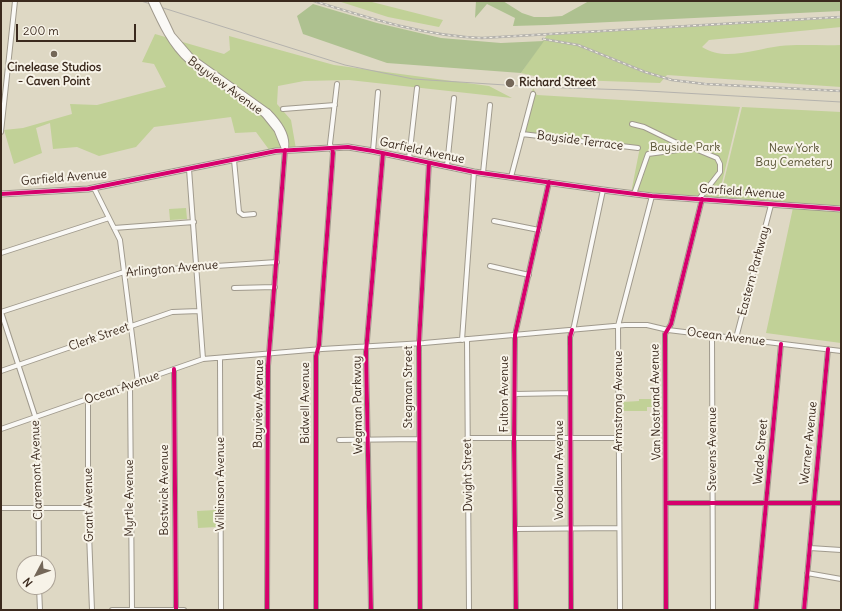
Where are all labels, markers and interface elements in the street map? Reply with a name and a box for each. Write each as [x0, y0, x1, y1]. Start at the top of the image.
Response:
scale bar [18, 16, 138, 42]
text: 200 m [23, 23, 59, 38]
marker: Cinelease Studios - Caven Point [49, 49, 59, 59]
street label: Bayview Avenue [185, 54, 265, 118]
place label: Cinelease Studios - Caven Point [7, 61, 101, 89]
place label: Richard Street [519, 76, 596, 90]
marker: Richard Street [504, 77, 516, 89]
street label: Bayside Terrace [536, 129, 624, 153]
street label: Garfield Avenue [378, 135, 466, 167]
park label: Bayside Park [650, 141, 720, 155]
park label: New York Bay Cemetery [755, 142, 833, 170]
street label: Garfield Avenue [20, 167, 108, 189]
street label: Garfield Avenue [698, 182, 786, 202]
street label: Eastern Parkway [735, 225, 773, 317]
street label: Arlington Avenue [125, 258, 219, 280]
street label: Clerk Street [67, 320, 131, 354]
street label: Ocean Avenue [686, 325, 766, 349]
street label: Van Nostrand Avenue [648, 343, 664, 461]
street label: Stegman Street [402, 346, 416, 428]
street label: Armstrong Avenue [612, 351, 626, 451]
street label: Wegman Parkway [350, 356, 366, 454]
street label: Fulton Avenue [498, 356, 512, 432]
street label: Bayview Avenue [251, 359, 267, 449]
street label: Bidwell Avenue [299, 362, 313, 444]
street label: Ocean Avenue [83, 368, 161, 408]
street label: Warner Avenue [797, 401, 821, 485]
street label: Stevens Avenue [706, 407, 720, 491]
street label: Wade Street [751, 419, 771, 485]
street label: Claremont Avenue [28, 420, 46, 520]
street label: Woodlawn Avenue [553, 420, 567, 520]
street label: Wilkinson Avenue [214, 437, 228, 531]
street label: Dwight Street [460, 438, 476, 512]
street label: Bostwick Avenue [158, 444, 172, 536]
street label: Myrtle Avenue [123, 459, 137, 537]
street label: Grant Avenue [81, 468, 97, 542]
north arrow [16, 555, 56, 595]
text: N [20, 575, 35, 590]

